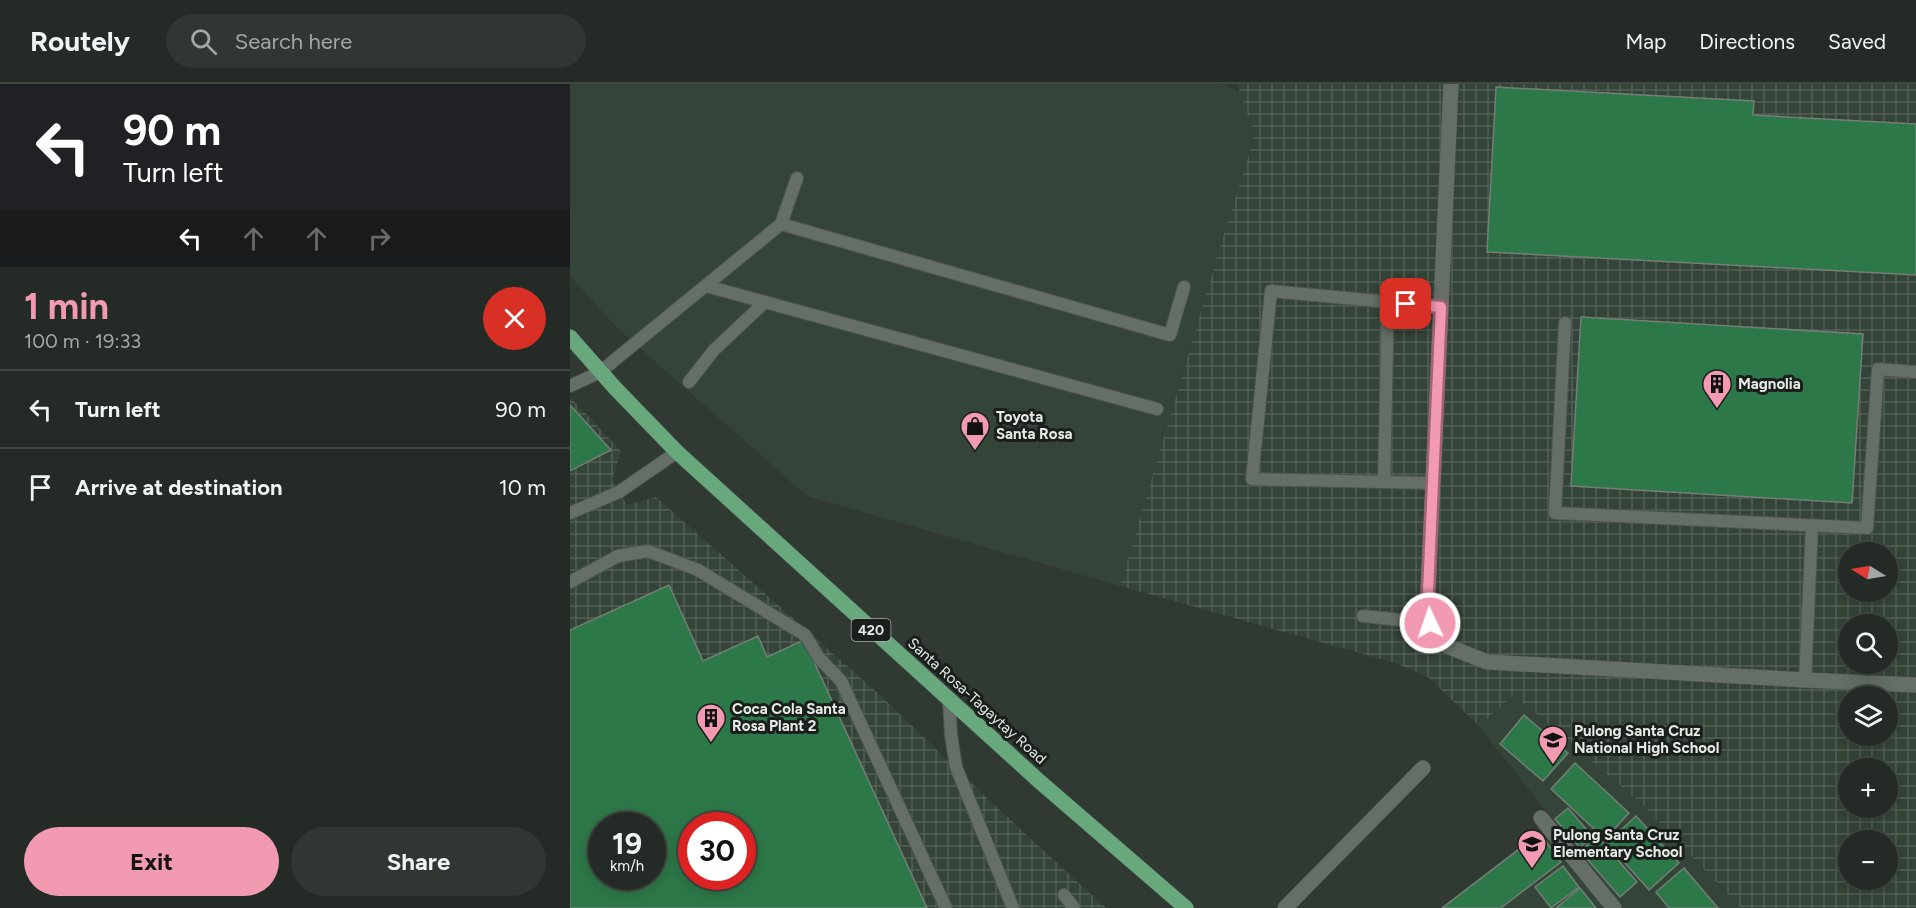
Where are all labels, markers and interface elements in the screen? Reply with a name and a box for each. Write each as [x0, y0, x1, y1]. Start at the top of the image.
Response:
search box [166, 14, 586, 68]
text: Routely [30, 24, 130, 58]
icon: search [187, 25, 220, 58]
text: Search here [235, 28, 352, 55]
text: Map [1625, 29, 1666, 54]
text: Directions [1699, 29, 1795, 54]
text: Saved [1828, 29, 1886, 54]
text: 90 m [123, 105, 221, 156]
icon: left [24, 108, 102, 186]
text: Turn left [123, 156, 223, 189]
icon: left [174, 222, 207, 255]
icon: ahead [237, 222, 270, 255]
icon: ahead [300, 222, 333, 255]
icon: right [363, 222, 396, 255]
pin [1380, 278, 1431, 329]
text: 1 min [24, 285, 109, 328]
button: close [483, 287, 546, 350]
icon: arrive [1389, 287, 1422, 320]
text: 100 m · 19:33 [24, 329, 141, 353]
building icon: Magnolia [1701, 368, 1733, 410]
place label: Magnolia [1738, 375, 1801, 393]
icon: left [24, 393, 57, 426]
text: Turn left [75, 396, 161, 423]
text: 90 m [495, 396, 546, 423]
place label: Toyota Santa Rosa [996, 408, 1072, 443]
shop icon: Toyota Santa Rosa [959, 410, 991, 452]
icon: arrive [24, 471, 57, 504]
text: Arrive at destination [75, 474, 283, 501]
text: 10 m [499, 474, 546, 501]
north arrow [1838, 542, 1898, 602]
map controls [1838, 542, 1898, 890]
position arrow [1398, 591, 1462, 655]
button: search [1838, 614, 1898, 674]
road number: 420 [852, 619, 890, 641]
street label: Santa Rosa-Tagaytay Road [904, 634, 1050, 768]
button: layers [1838, 686, 1898, 746]
place label: Coca Cola Santa Rosa Plant 2 [732, 700, 846, 735]
building icon: Coca Cola Santa Rosa Plant 2 [695, 702, 727, 744]
place label: Pulong Santa Cruz National High School [1574, 722, 1719, 757]
school or university icon: Pulong Santa Cruz National High School [1537, 724, 1569, 766]
button: + [1838, 758, 1898, 818]
speed limit sign: 30 [678, 812, 756, 890]
text: 19 [612, 825, 642, 862]
place label: Pulong Santa Cruz Elementary School [1553, 826, 1683, 861]
button: Exit [24, 827, 279, 896]
button: Share [291, 827, 546, 896]
school or university icon: Pulong Santa Cruz Elementary School [1516, 828, 1548, 870]
button: − [1838, 830, 1898, 890]
text: km/h [610, 857, 644, 875]

